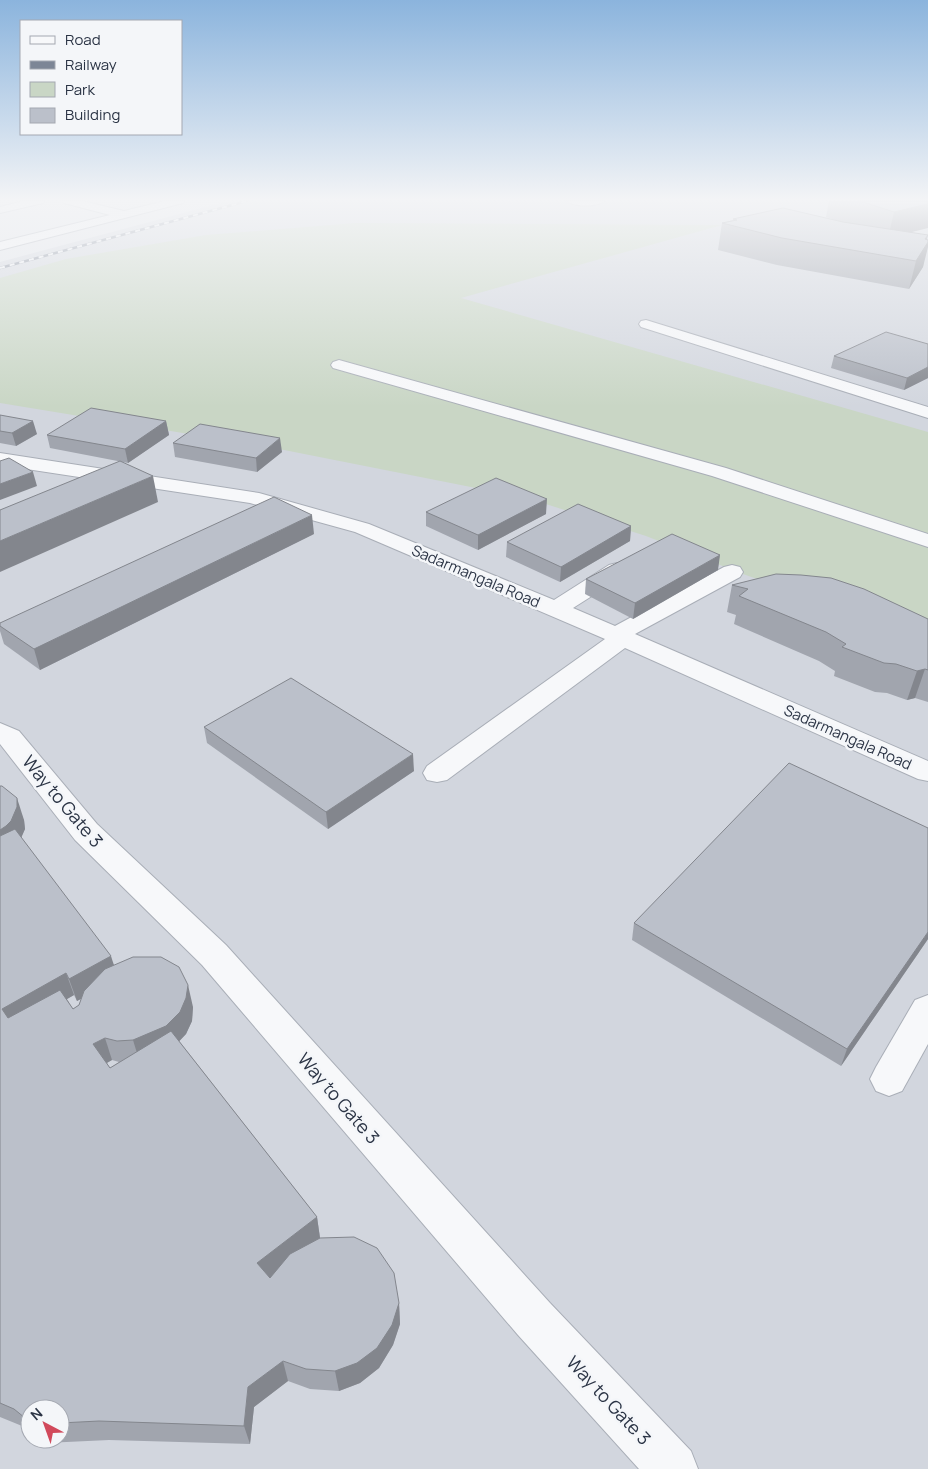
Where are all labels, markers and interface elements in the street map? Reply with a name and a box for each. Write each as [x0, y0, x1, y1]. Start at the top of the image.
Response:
legend [20, 20, 182, 135]
text: Road [65, 29, 101, 50]
text: Railway [65, 54, 117, 75]
text: Park [65, 79, 95, 100]
text: Building [65, 104, 120, 125]
street label: Sadarmangala Road [408, 539, 544, 613]
street label: Sadarmangala Road [781, 699, 915, 775]
street label: Way to Gate 3 [17, 750, 109, 852]
street label: Way to Gate 3 [293, 1047, 385, 1149]
street label: Way to Gate 3 [562, 1350, 656, 1450]
north arrow [20, 1399, 70, 1449]
text: N [26, 1403, 46, 1424]

